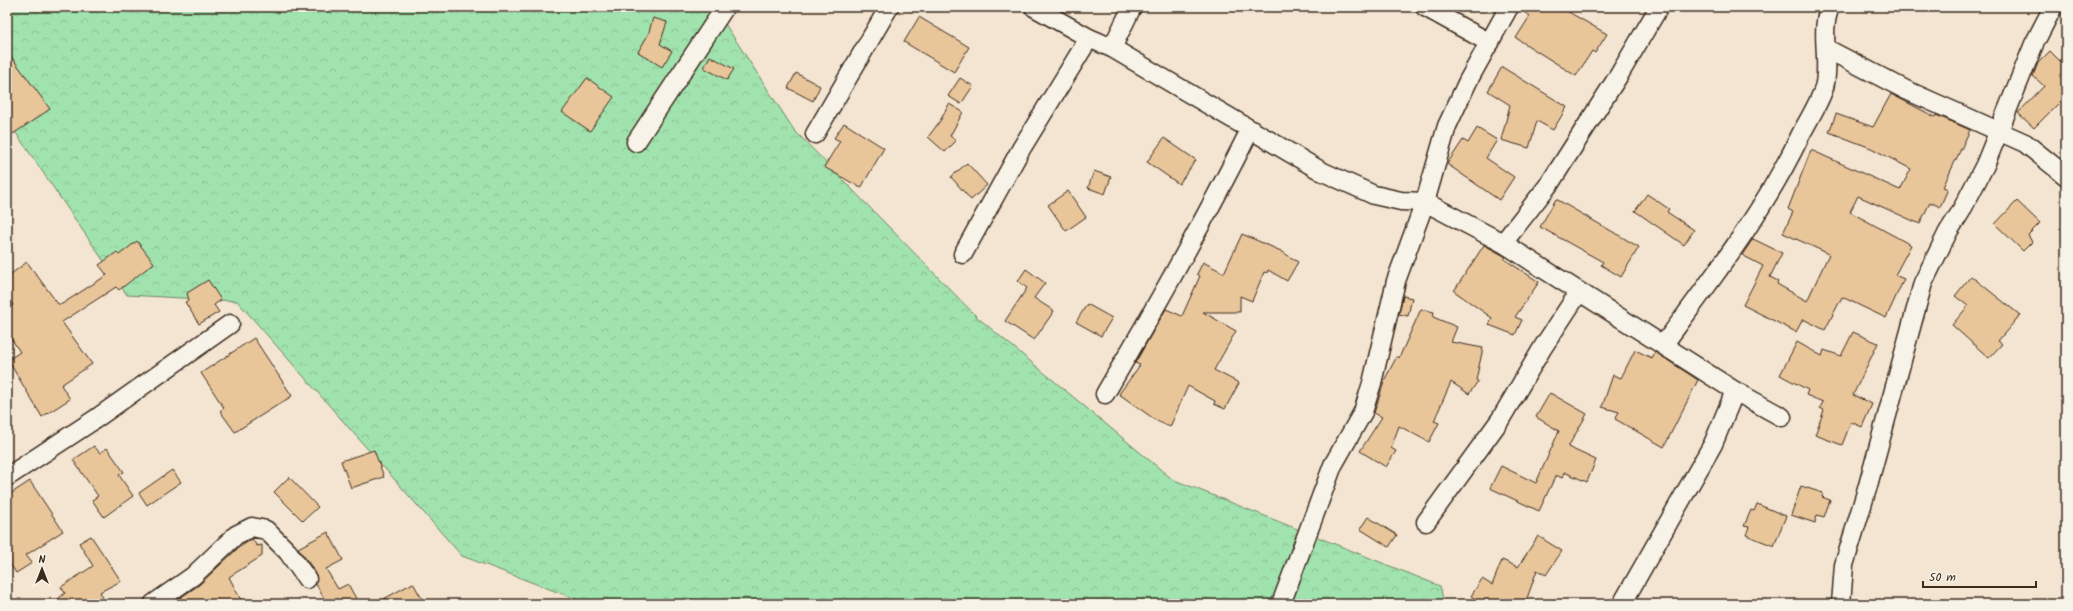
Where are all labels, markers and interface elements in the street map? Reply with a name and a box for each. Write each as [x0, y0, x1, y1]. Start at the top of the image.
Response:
north arrow [22, 549, 62, 589]
text: N [39, 551, 46, 569]
scale bar [1923, 563, 2036, 589]
text: 50 m [1929, 568, 1956, 587]

